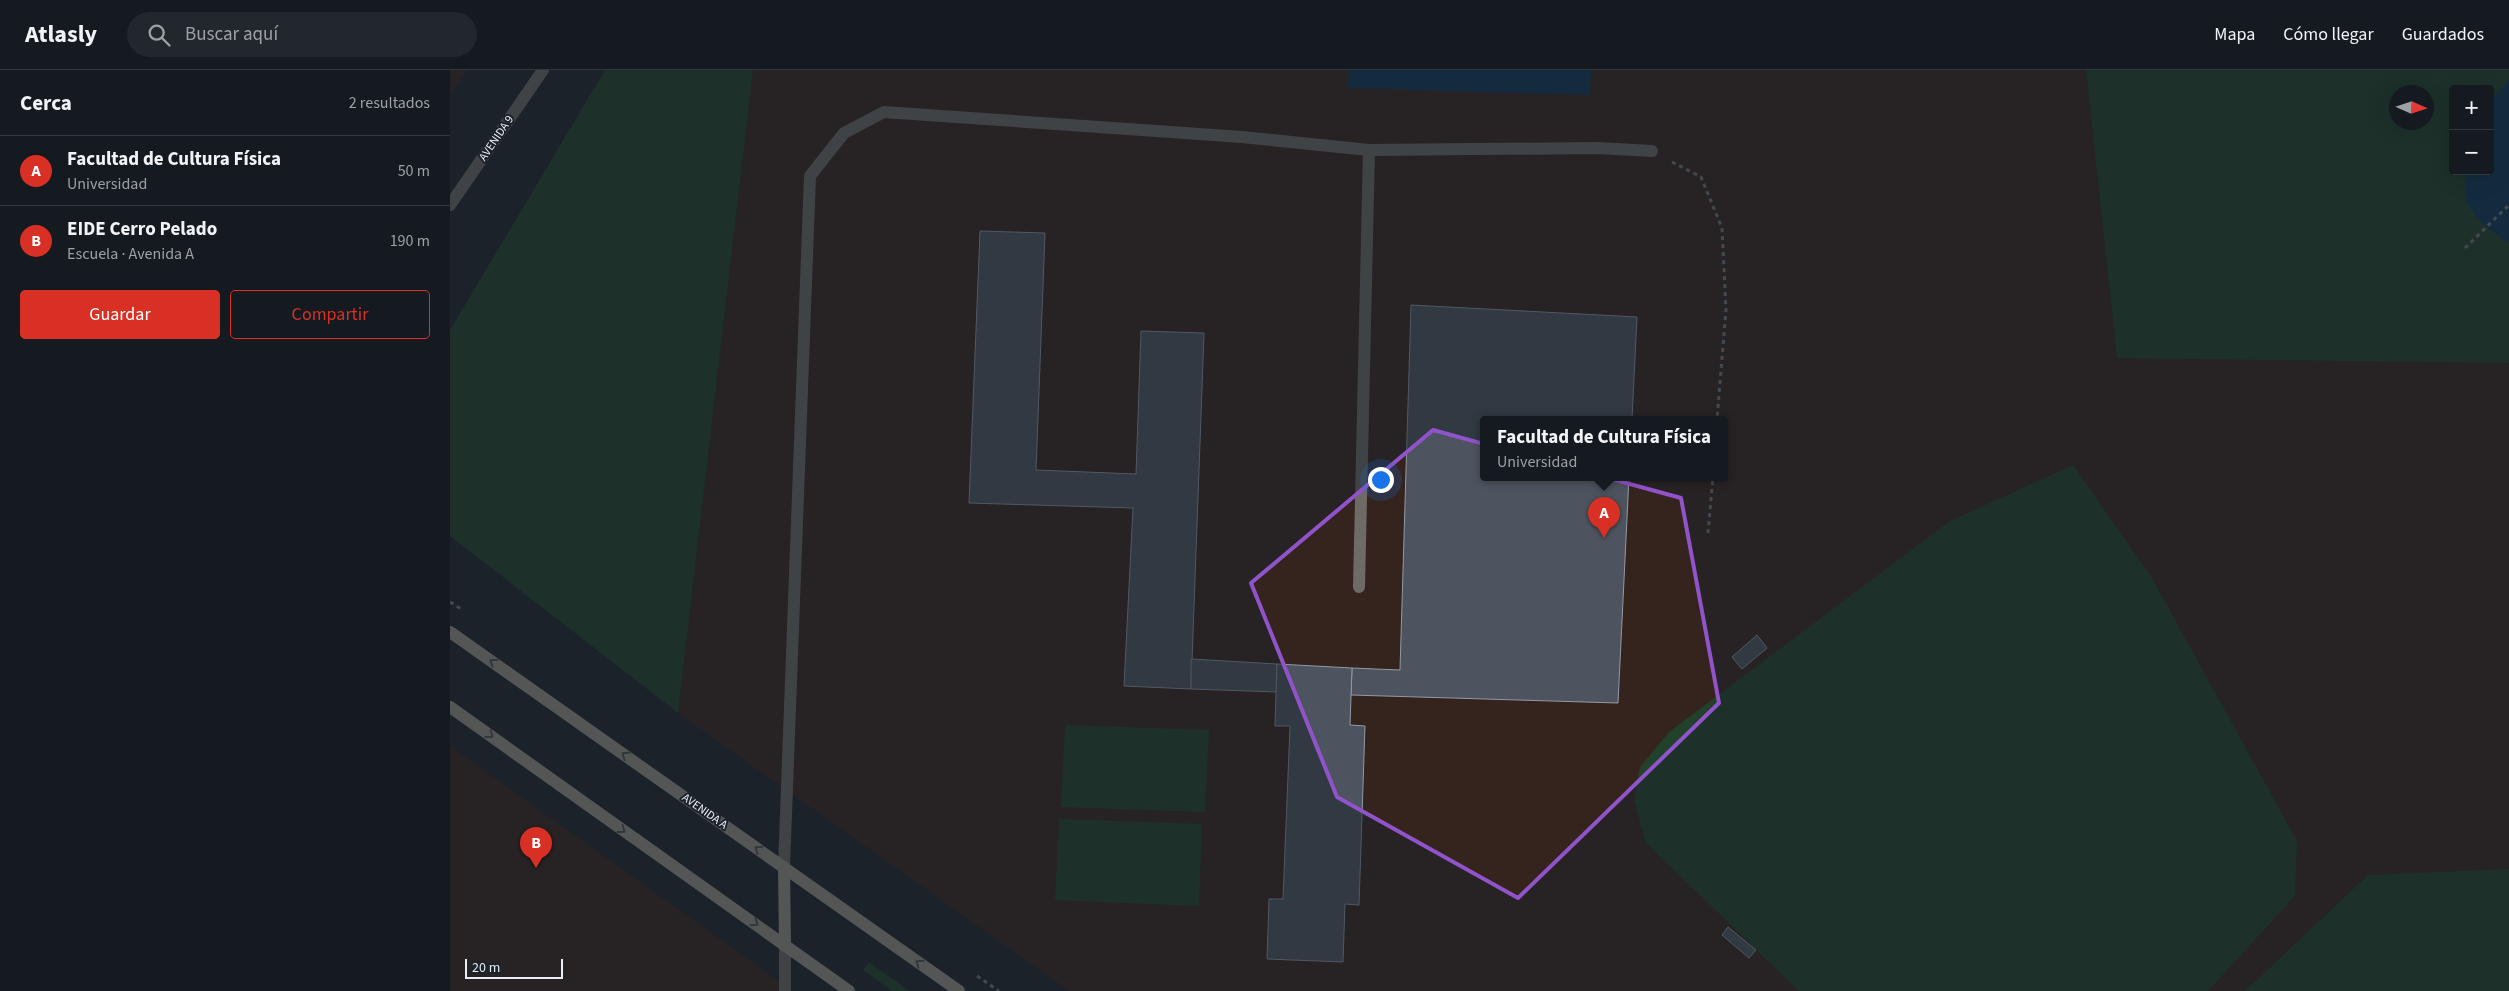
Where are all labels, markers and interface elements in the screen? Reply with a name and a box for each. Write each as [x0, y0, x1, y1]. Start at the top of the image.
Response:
search box [127, 12, 477, 57]
text: Atlasly [25, 17, 97, 52]
icon: search [145, 21, 173, 49]
text: Buscar aquí [185, 21, 278, 48]
text: Mapa [2214, 22, 2255, 47]
text: Cómo llegar [2283, 22, 2374, 47]
text: Guardados [2402, 22, 2484, 47]
north arrow [2389, 85, 2434, 130]
map controls [2449, 85, 2494, 175]
button: + [2449, 85, 2494, 130]
text: Cerca [20, 88, 72, 118]
text: 2 resultados [349, 92, 430, 114]
street label: AVENIDA 9 [475, 112, 518, 165]
button: − [2449, 130, 2494, 175]
text: Facultad de Cultura Física [67, 146, 281, 173]
text: A [31, 160, 41, 182]
text: 50 m [398, 160, 430, 182]
text: Universidad [67, 173, 147, 195]
text: EIDE Cerro Pelado [67, 216, 217, 243]
text: B [31, 230, 41, 252]
text: 190 m [390, 230, 430, 252]
text: Escuela · Avenida A [67, 243, 194, 265]
button: Guardar [20, 290, 220, 339]
button: Compartir [230, 290, 430, 339]
popup [1480, 416, 1728, 481]
text: Facultad de Cultura Física [1497, 424, 1711, 451]
text: Universidad [1497, 451, 1577, 473]
your location [1368, 467, 1394, 493]
pin: A [1588, 497, 1620, 538]
one-way arrow [489, 659, 498, 668]
one-way arrow [484, 729, 494, 738]
one-way arrow [622, 752, 631, 761]
street label: AVENIDA A [678, 789, 731, 834]
one-way arrow [616, 824, 626, 833]
pin: B [520, 827, 552, 868]
one-way arrow [754, 846, 764, 855]
one-way arrow [749, 917, 758, 926]
scale bar [465, 956, 562, 979]
text: 20 m [472, 958, 500, 978]
one-way arrow [916, 960, 925, 969]

